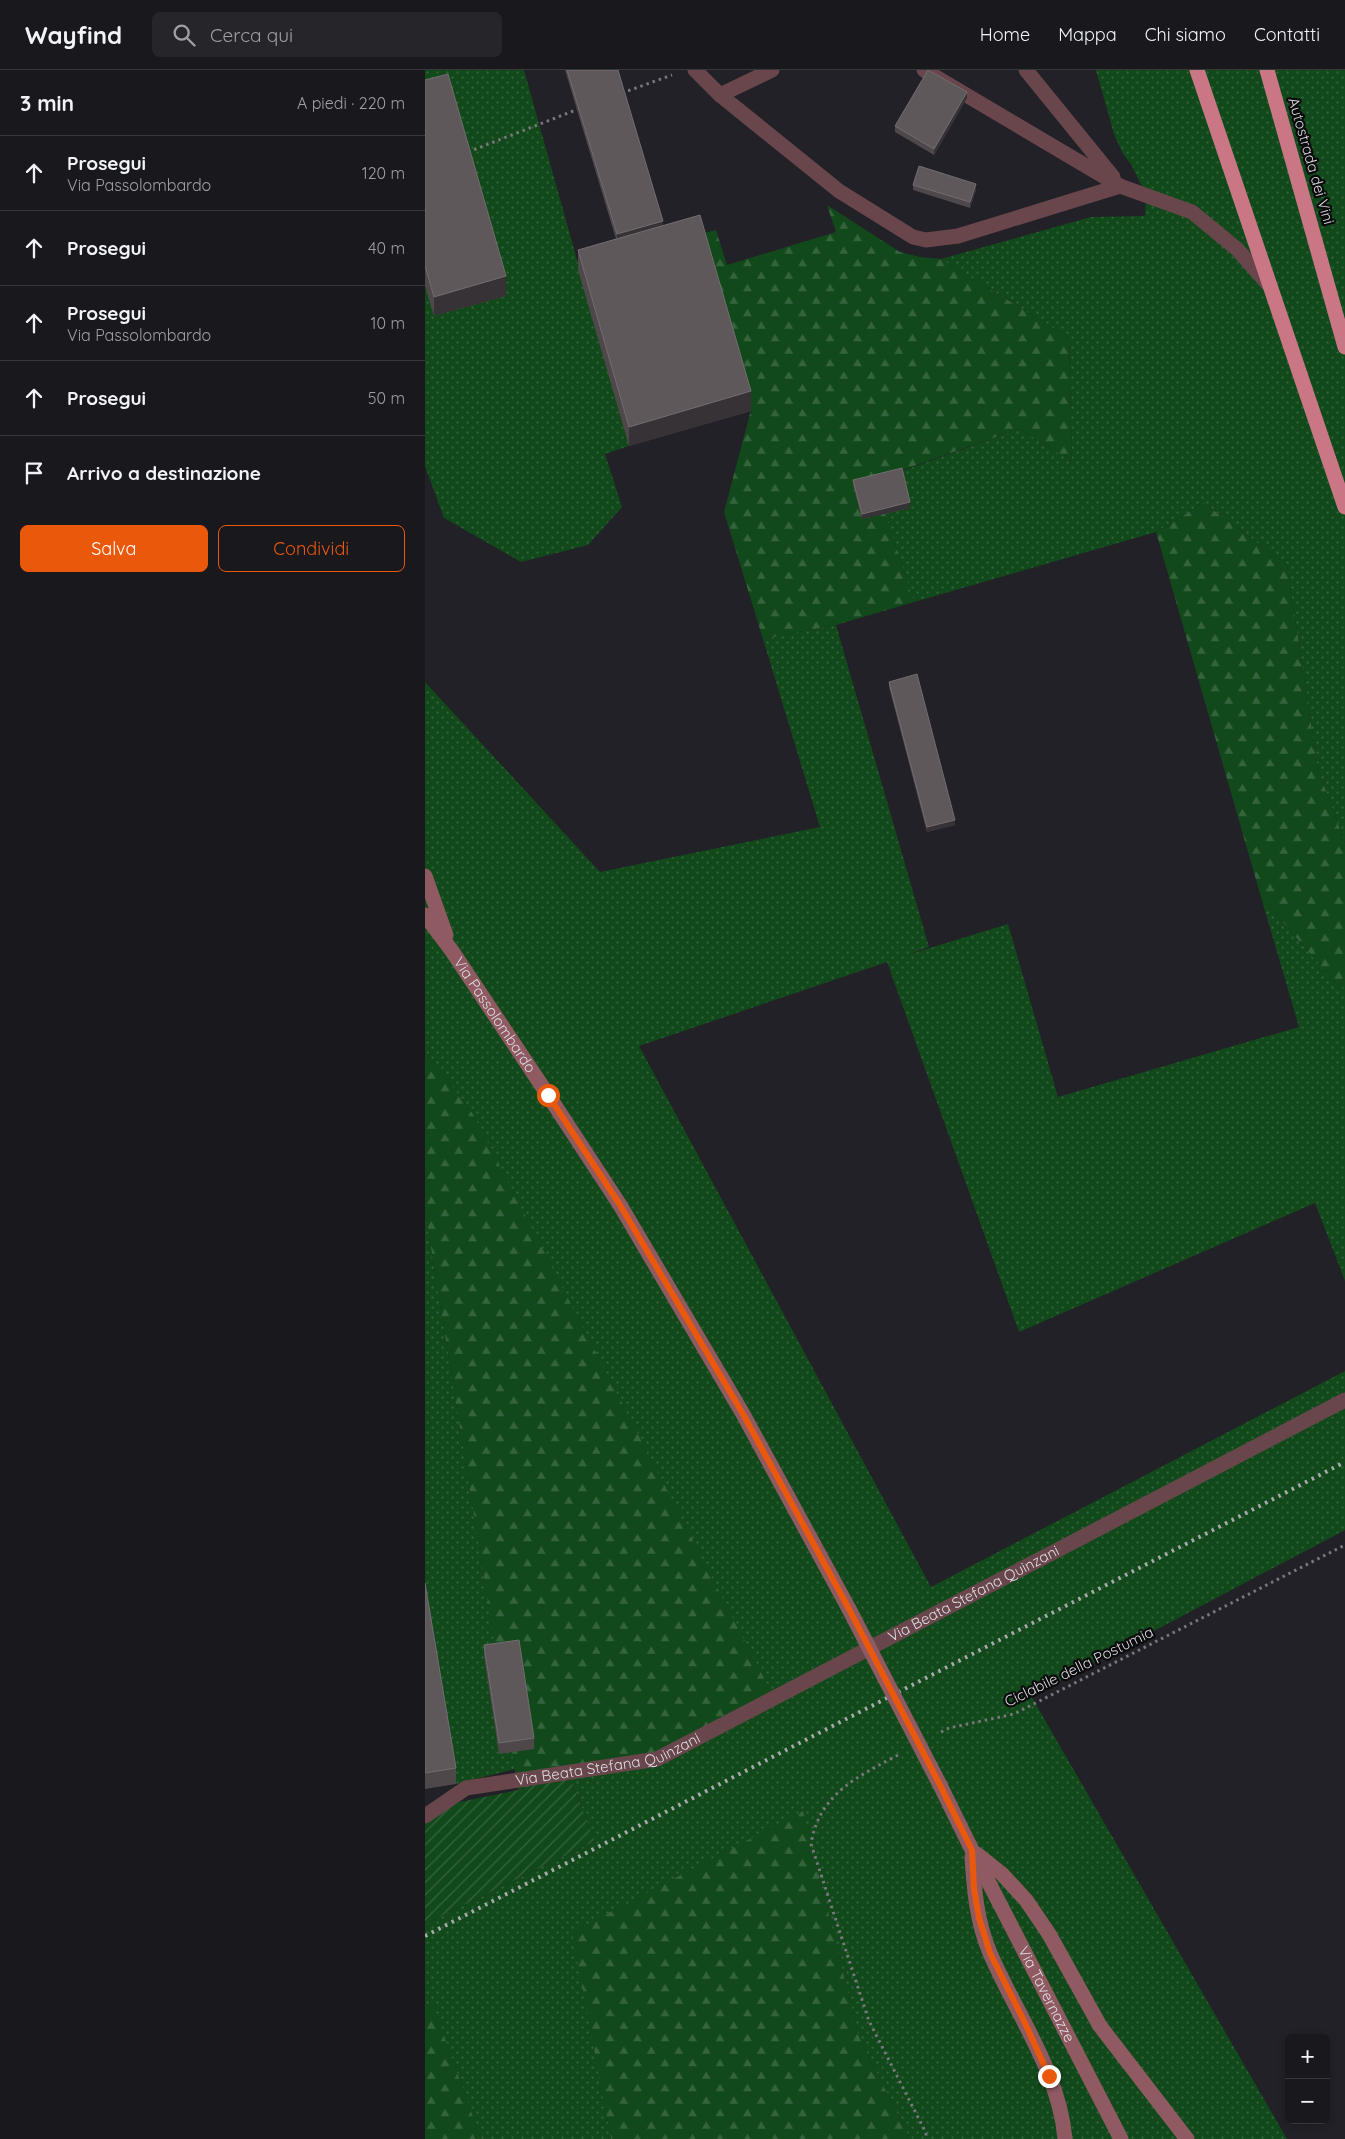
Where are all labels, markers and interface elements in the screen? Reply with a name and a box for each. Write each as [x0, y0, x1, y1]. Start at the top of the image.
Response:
search box [152, 12, 502, 57]
text: Wayfind [25, 20, 122, 50]
icon: search [170, 21, 198, 49]
text: Cerca qui [210, 23, 293, 47]
text: Home [980, 23, 1030, 46]
text: Mappa [1058, 23, 1117, 46]
text: Chi siamo [1145, 23, 1226, 46]
text: Contatti [1254, 23, 1320, 46]
text: 3 min [20, 90, 74, 116]
text: A piedi · 220 m [297, 93, 405, 113]
street label: Autostrada dei Vini [1284, 95, 1339, 227]
text: Prosegui [67, 151, 146, 175]
icon: ahead [20, 159, 48, 187]
text: 120 m [362, 163, 405, 183]
text: Via Passolombardo [67, 175, 211, 195]
icon: ahead [20, 234, 48, 262]
text: Prosegui [67, 236, 146, 260]
text: 40 m [368, 238, 405, 258]
text: Prosegui [67, 301, 146, 325]
icon: ahead [20, 309, 48, 337]
text: 10 m [371, 313, 405, 333]
text: Via Passolombardo [67, 325, 211, 345]
icon: ahead [20, 384, 48, 412]
text: Prosegui [67, 386, 146, 410]
text: 50 m [368, 388, 405, 408]
icon: arrive [20, 459, 48, 487]
text: Arrivo a destinazione [67, 461, 261, 485]
button: Salva [20, 525, 208, 572]
button: Condividi [218, 525, 405, 572]
street label: Via Passolombardo [450, 953, 541, 1076]
route start [537, 1084, 560, 1107]
street label: Via Beata Stefana Quinzani [884, 1541, 1062, 1646]
street label: Ciclabile della Postumia [1001, 1622, 1156, 1711]
street label: Via Beata Stefana Quinzani [514, 1728, 703, 1789]
street label: Via Tavernazze [1014, 1943, 1080, 2045]
map controls [1285, 2034, 1330, 2124]
button: + [1285, 2034, 1330, 2079]
route end [1038, 2065, 1061, 2088]
button: − [1285, 2079, 1330, 2124]

